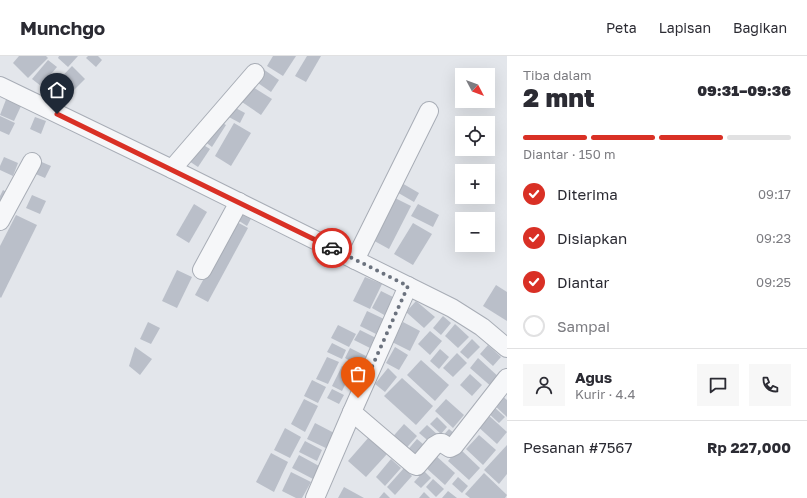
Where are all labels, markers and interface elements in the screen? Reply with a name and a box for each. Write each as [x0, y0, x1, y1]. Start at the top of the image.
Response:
text: Munchgo [20, 16, 105, 39]
text: Peta [606, 19, 637, 36]
text: Lapisan [659, 19, 711, 36]
text: Bagikan [733, 19, 787, 36]
text: Tiba dalam [523, 67, 591, 83]
north arrow [455, 68, 495, 108]
map controls [455, 68, 495, 252]
pin [40, 73, 74, 114]
icon: home [46, 79, 68, 101]
text: 09:31–09:36 [697, 81, 791, 99]
text: 2 mnt [523, 82, 595, 113]
button: locate [455, 116, 495, 156]
text: Diantar · 150 m [523, 146, 615, 162]
button: + [455, 164, 495, 204]
icon: check [523, 183, 545, 205]
text: Diterima [557, 185, 618, 203]
text: 09:17 [758, 186, 791, 202]
button: − [455, 212, 495, 252]
icon: check [523, 227, 545, 249]
courier [312, 228, 352, 268]
text: Disiapkan [557, 229, 627, 247]
text: 09:23 [756, 230, 791, 246]
icon: car [321, 237, 343, 259]
icon: check [523, 271, 545, 293]
text: Diantar [557, 273, 609, 291]
text: 09:25 [756, 274, 791, 290]
text: Sampai [557, 317, 610, 335]
pin [341, 357, 375, 398]
icon: bag [347, 363, 369, 385]
button: person [523, 364, 565, 406]
button: chat [697, 364, 739, 406]
button: phone [749, 364, 791, 406]
text: Agus [575, 368, 612, 386]
text: Kurir · 4.4 [575, 386, 635, 402]
text: Pesanan #7567 [523, 438, 632, 456]
text: Rp 227,000 [707, 438, 791, 456]

